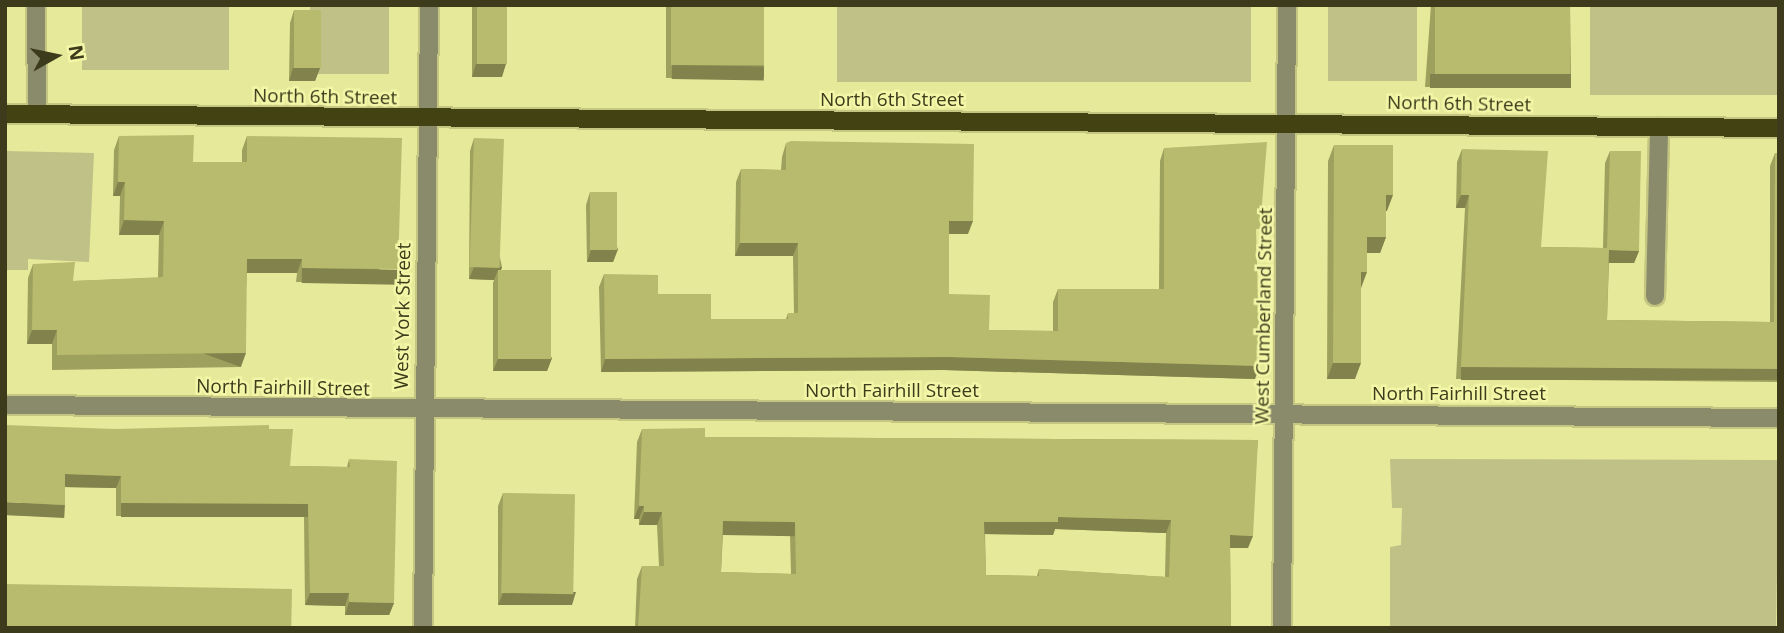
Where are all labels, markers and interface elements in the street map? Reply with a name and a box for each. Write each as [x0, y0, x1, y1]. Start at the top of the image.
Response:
north arrow [21, 21, 91, 91]
text: N [63, 43, 91, 62]
street label: North 6th Street [253, 84, 397, 110]
street label: North 6th Street [820, 89, 964, 111]
street label: North 6th Street [1387, 91, 1531, 117]
street label: West Cumberland Street [1251, 207, 1277, 425]
street label: West York Street [390, 242, 416, 390]
street label: North Fairhill Street [196, 375, 370, 401]
street label: North Fairhill Street [805, 380, 979, 402]
street label: North Fairhill Street [1372, 383, 1546, 405]

